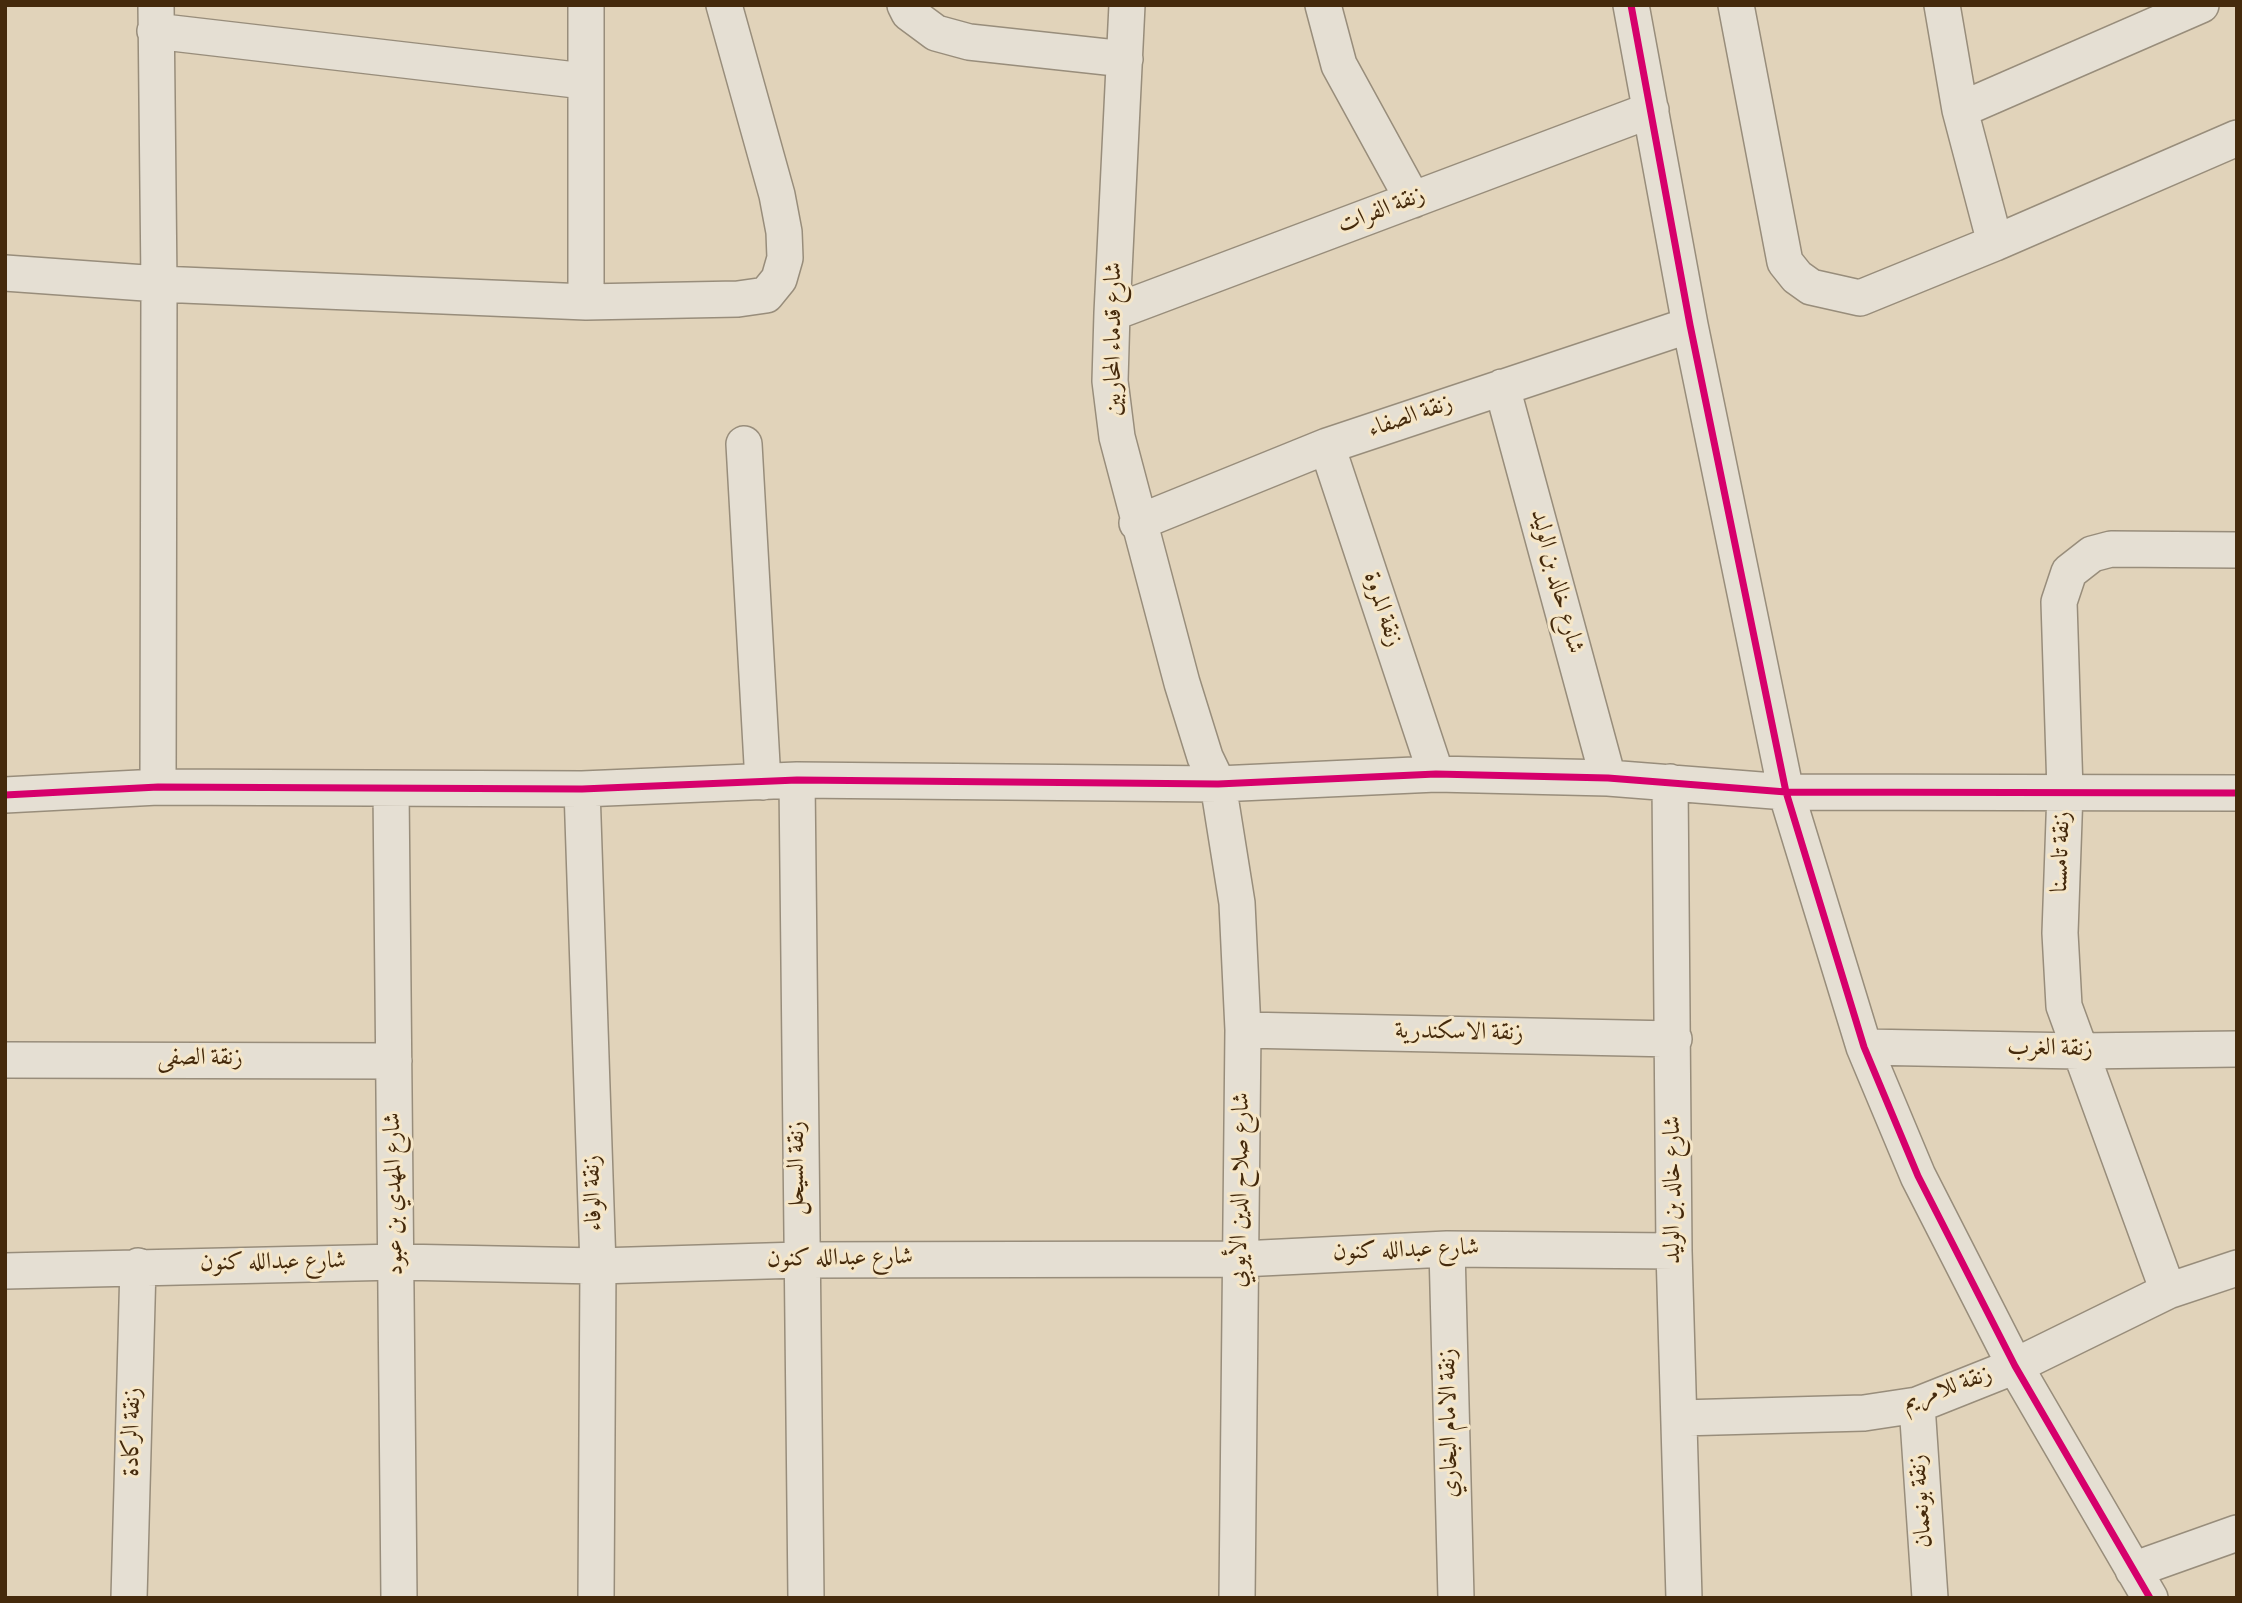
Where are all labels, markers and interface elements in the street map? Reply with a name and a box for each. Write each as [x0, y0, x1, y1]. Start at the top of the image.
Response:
street label: زنقة الفرات [1334, 182, 1430, 242]
street label: شارع قدماء المحاربين [1102, 262, 1130, 416]
street label: زنقة الصفاء [1365, 390, 1457, 446]
street label: شارع خالد بن الوليد [1522, 507, 1588, 657]
street label: زنقة المروة [1355, 569, 1407, 651]
street label: زنقة تامسنا [2047, 811, 2079, 893]
street label: زنقة الاسكندرية [1394, 1018, 1524, 1050]
street label: زنقة الغرب [2007, 1035, 2093, 1065]
street label: زنقة الصفى [157, 1046, 243, 1074]
street label: شارع صلاح الدين الأيوبي [1226, 1092, 1258, 1288]
street label: شارع المهدي بن عبود [380, 1112, 412, 1276]
street label: شارع خالد بن الوليد [1661, 1116, 1689, 1264]
street label: زنقة السيحل [785, 1121, 813, 1215]
street label: زنقة الوفاء [579, 1154, 611, 1232]
street label: شارع عبدالله كنون [1332, 1235, 1480, 1269]
street label: شارع عبدالله كنون [767, 1244, 913, 1276]
street label: شارع عبدالله كنون [200, 1248, 346, 1280]
street label: زنقة الامام البخاري [1435, 1348, 1467, 1498]
street label: زنقة للامريم [1899, 1361, 1997, 1419]
street label: زنقة الركادة [119, 1387, 149, 1477]
street label: زنقة بونعمان [1905, 1453, 1941, 1549]

